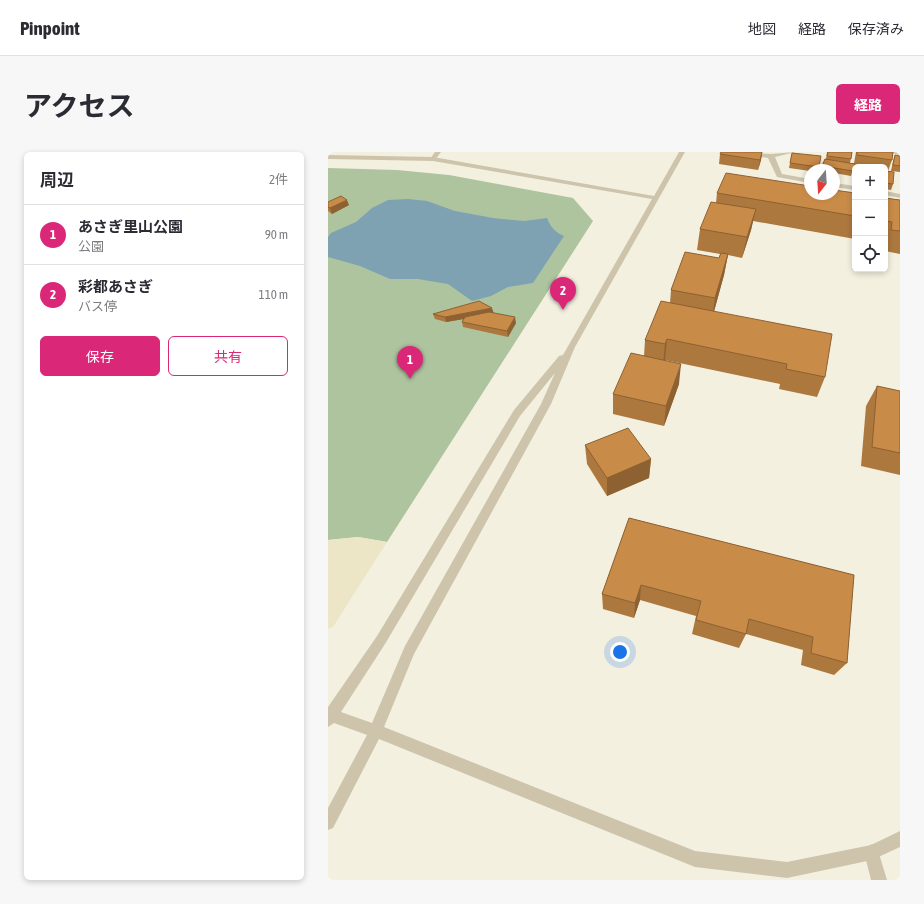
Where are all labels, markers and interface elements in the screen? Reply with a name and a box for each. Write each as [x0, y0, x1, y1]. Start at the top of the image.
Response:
text: Pinpoint [20, 17, 80, 39]
text: 地図 [748, 21, 776, 37]
text: 経路 [798, 21, 826, 37]
text: 保存済み [848, 21, 904, 37]
button: 経路 [836, 84, 900, 124]
text: アクセス [24, 90, 135, 122]
north arrow [804, 164, 840, 200]
map controls [852, 164, 888, 272]
button: + [852, 164, 888, 200]
text: 周辺 [40, 170, 74, 190]
text: 2件 [269, 172, 288, 187]
button: − [852, 200, 888, 236]
text: あさぎ里山公園 [78, 218, 183, 235]
text: 1 [50, 227, 56, 242]
text: 90 m [265, 227, 288, 242]
button: locate [852, 236, 888, 272]
text: 公園 [78, 239, 104, 254]
pin: 2 [550, 277, 576, 310]
text: 彩都あさぎ [78, 278, 153, 295]
text: 2 [50, 287, 56, 302]
text: 110 m [259, 287, 288, 302]
text: バス停 [78, 299, 117, 314]
button: 保存 [40, 336, 160, 376]
button: 共有 [168, 336, 288, 376]
pin: 1 [397, 346, 423, 379]
your location [610, 642, 630, 662]

